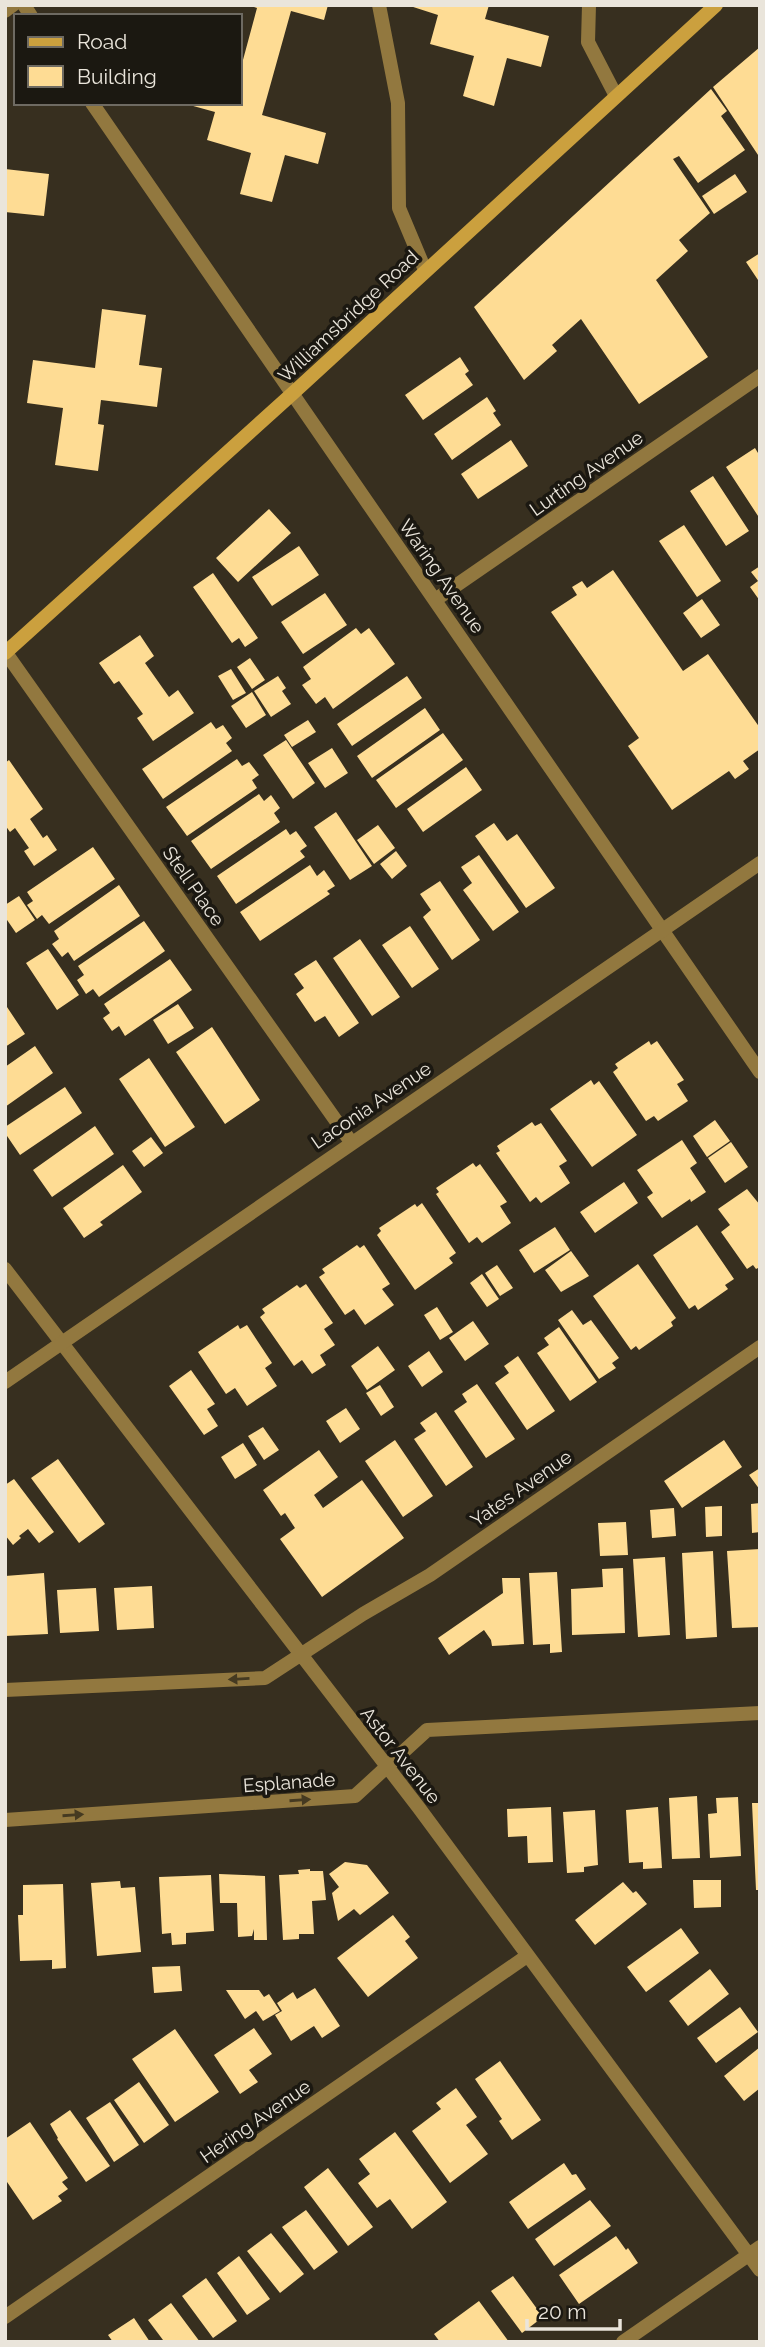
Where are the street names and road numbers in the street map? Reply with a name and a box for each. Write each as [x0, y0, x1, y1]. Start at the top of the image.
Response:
street label: Williamsbridge Road [274, 245, 422, 387]
street label: Lurting Avenue [525, 426, 647, 520]
street label: Waring Avenue [395, 515, 489, 637]
street label: Stell Place [159, 842, 229, 930]
street label: Laconia Avenue [307, 1057, 435, 1153]
street label: Yates Avenue [466, 1445, 576, 1531]
street label: Astor Avenue [356, 1702, 446, 1808]
street label: Esplanade [242, 1768, 336, 1796]
street label: Hering Avenue [196, 2075, 314, 2167]

